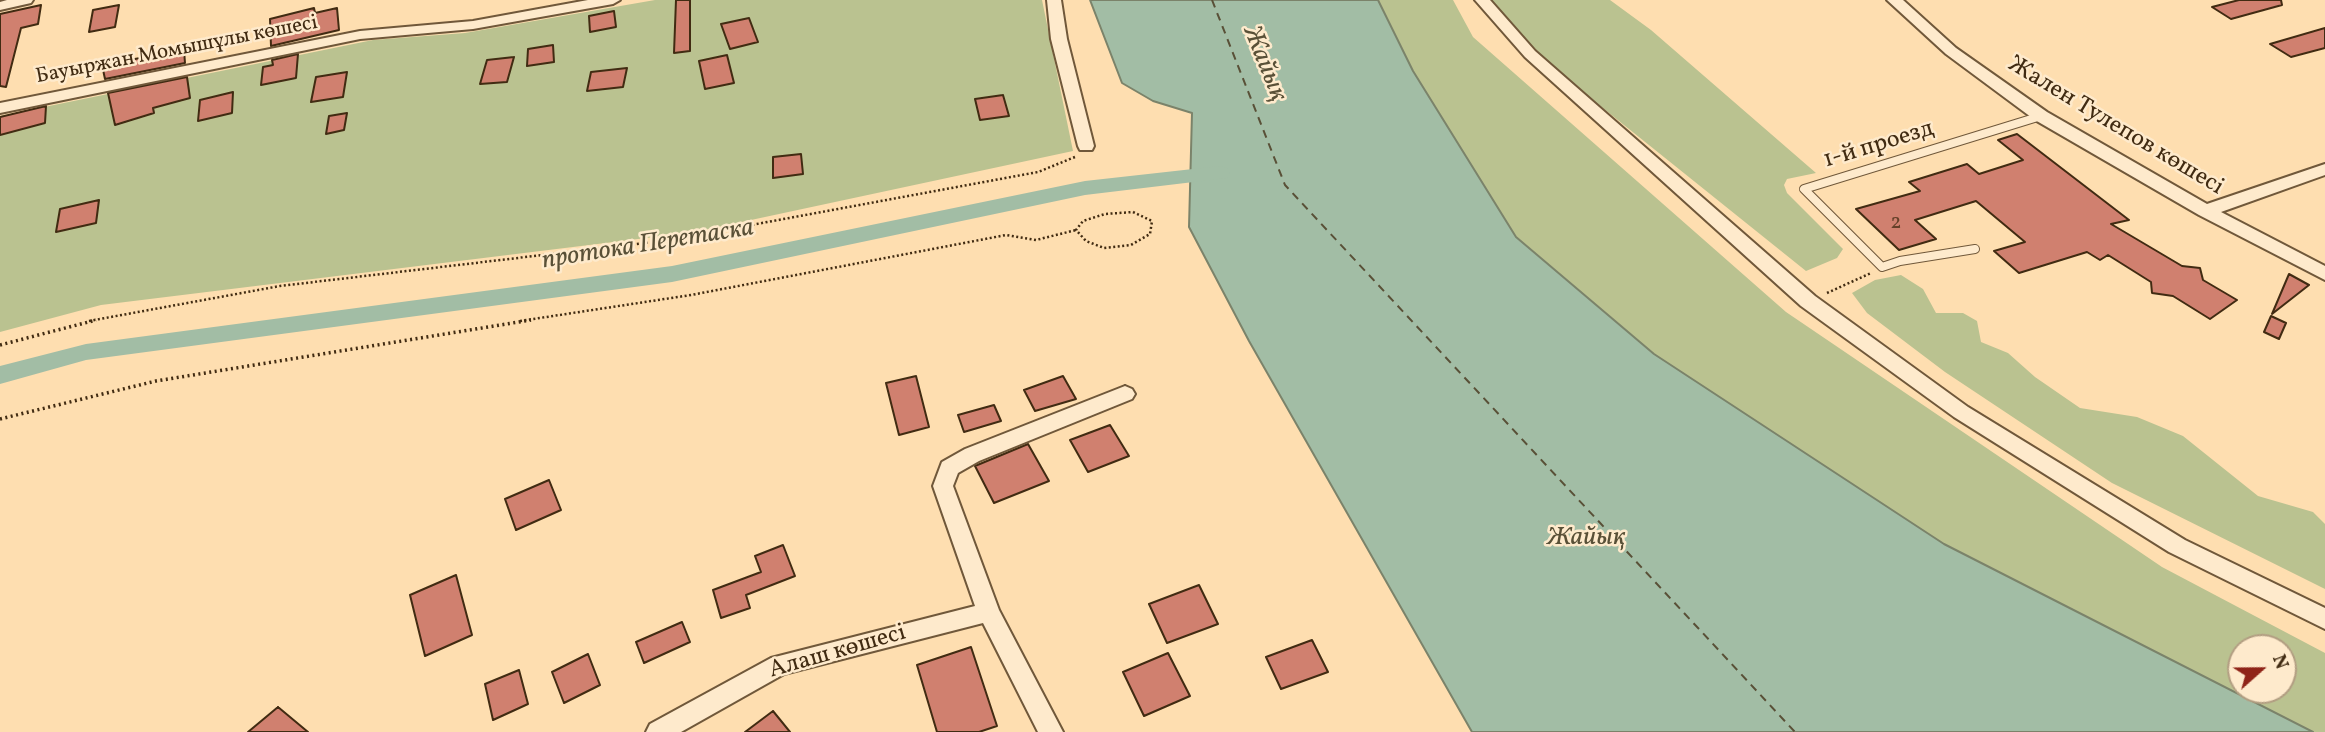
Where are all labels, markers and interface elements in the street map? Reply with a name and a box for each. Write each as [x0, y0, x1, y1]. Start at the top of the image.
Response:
street label: Бауыржан Момышұлы көшесі [34, 11, 320, 91]
water label: Жайық [1234, 22, 1292, 106]
street label: Жален Тулепов көшесі [2002, 51, 2228, 203]
street label: 1-й проезд [1820, 116, 1938, 176]
house number: 2 [1890, 211, 1902, 237]
water label: протока Перетаска [540, 214, 756, 278]
water label: Жайық [1547, 523, 1625, 555]
street label: Алаш көшесі [766, 620, 910, 686]
north arrow [2227, 634, 2297, 704]
text: N [2265, 651, 2294, 673]

